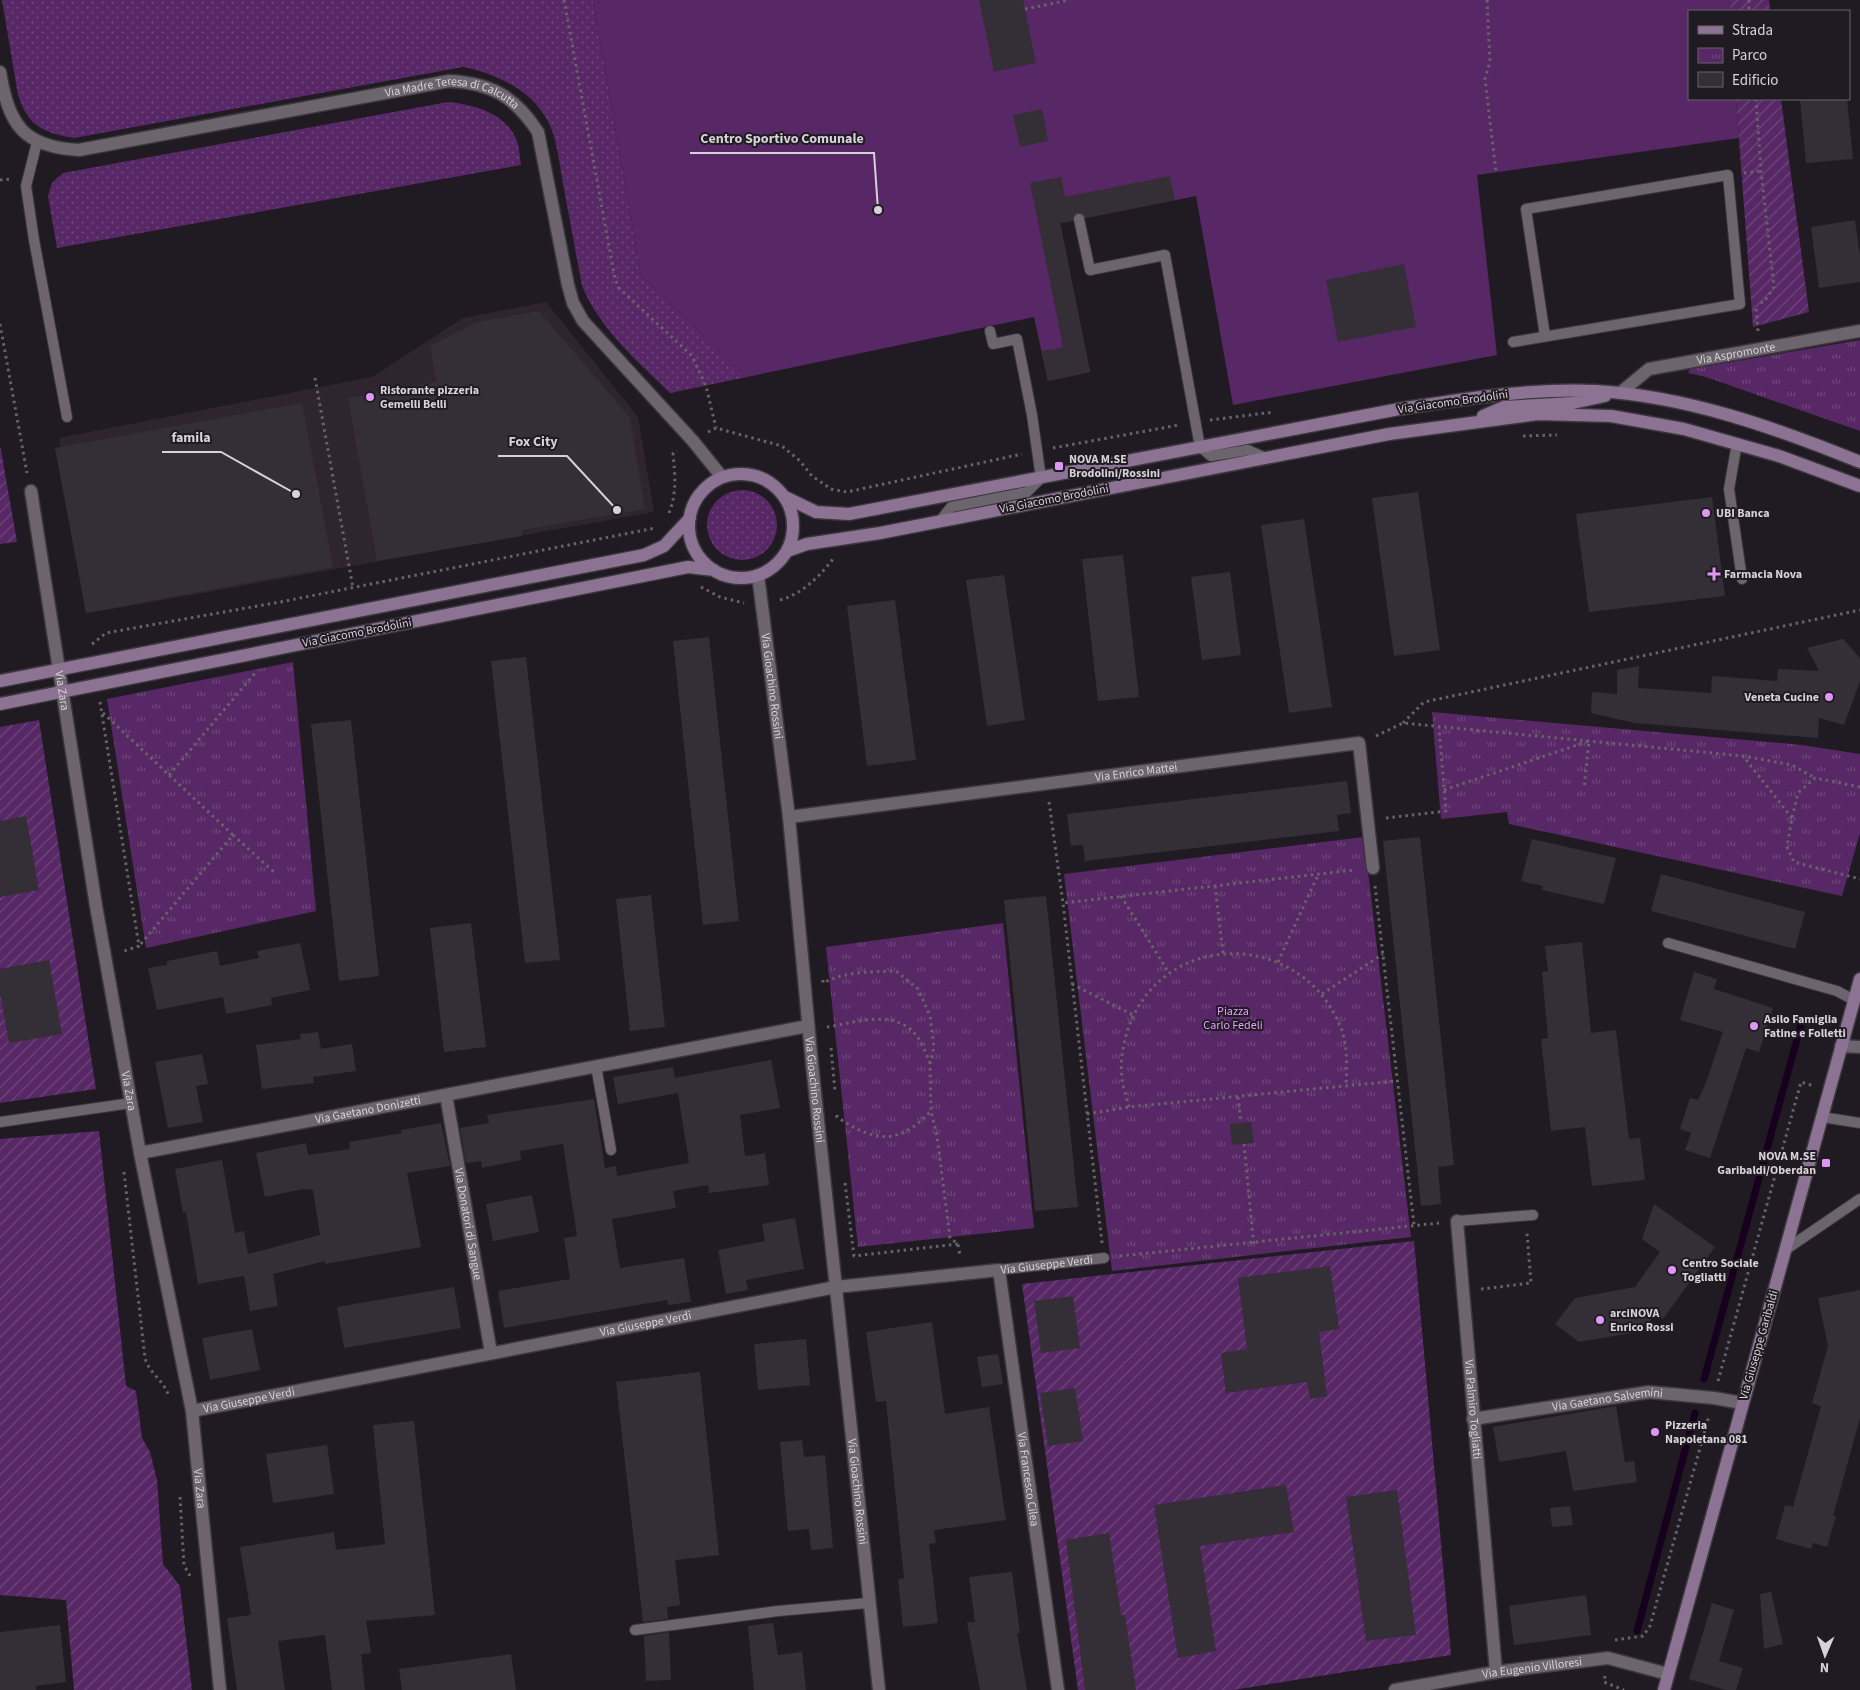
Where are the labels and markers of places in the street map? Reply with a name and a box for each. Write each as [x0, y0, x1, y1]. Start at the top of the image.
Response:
callout: Centro Sportivo Comunale [690, 124, 874, 153]
place label: Ristorante pizzeria Gemelli Belli [380, 382, 479, 413]
marker: Ristorante pizzeria Gemelli Belli [364, 391, 376, 403]
callout: famila [162, 423, 221, 452]
callout: Fox City [498, 427, 567, 456]
place label: NOVA M.SE Brodolini/Rossini [1069, 451, 1160, 482]
marker: NOVA M.SE Brodolini/Rossini [1053, 460, 1065, 472]
place label: UBI Banca [1716, 505, 1770, 522]
marker: UBI Banca [1700, 507, 1712, 519]
place label: Farmacia Nova [1724, 566, 1802, 583]
marker: Farmacia Nova [1708, 568, 1720, 580]
place label: Veneta Cucine [1744, 689, 1819, 706]
marker: Veneta Cucine [1823, 691, 1835, 703]
place label: Asilo Famiglia Fatine e Folletti [1763, 1011, 1846, 1042]
marker: Asilo Famiglia Fatine e Folletti [1748, 1020, 1760, 1032]
place label: NOVA M.SE Garibaldi/Oberdan [1717, 1148, 1816, 1179]
marker: NOVA M.SE Garibaldi/Oberdan [1820, 1157, 1832, 1169]
place label: Centro Sociale Togliatti [1682, 1255, 1759, 1286]
marker: Centro Sociale Togliatti [1666, 1264, 1678, 1276]
place label: arciNOVA Enrico Rossi [1610, 1305, 1674, 1336]
marker: arciNOVA Enrico Rossi [1594, 1314, 1606, 1326]
place label: Pizzeria Napoletana 081 [1665, 1417, 1748, 1448]
marker: Pizzeria Napoletana 081 [1649, 1426, 1661, 1438]

